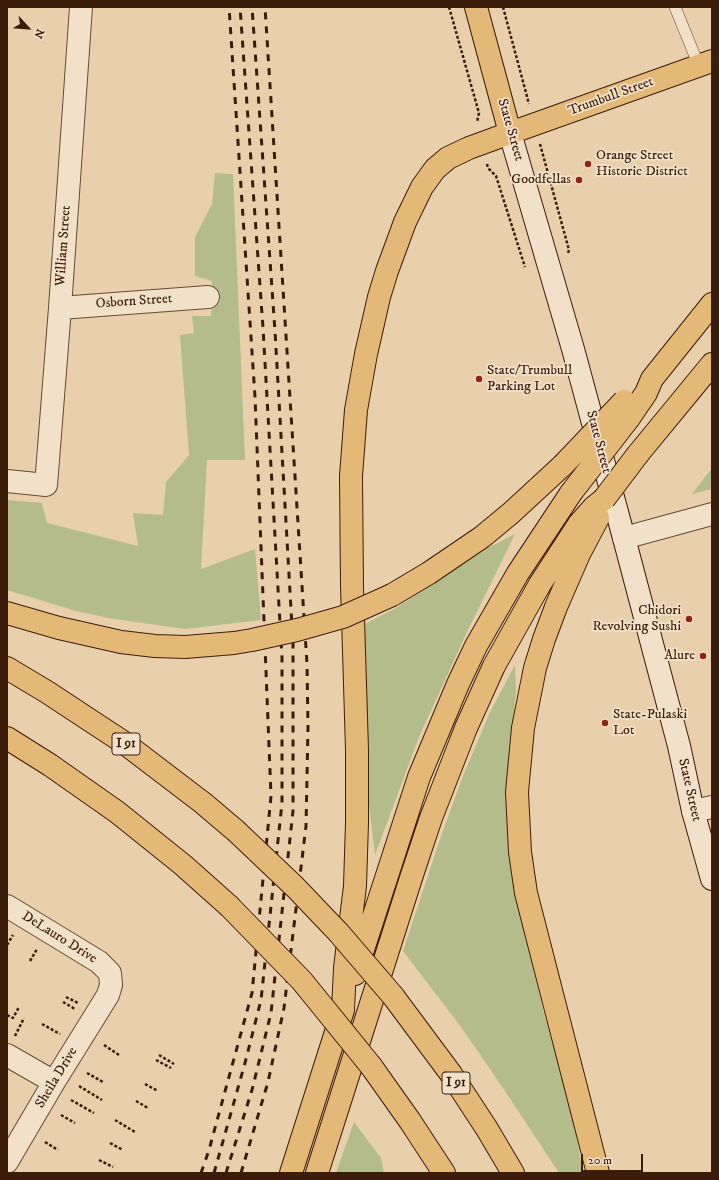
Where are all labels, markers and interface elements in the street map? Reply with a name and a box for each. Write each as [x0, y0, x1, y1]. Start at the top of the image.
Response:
north arrow [8, 8, 48, 48]
text: N [31, 26, 47, 40]
street label: Trumbull Street [566, 74, 656, 120]
street label: State Street [493, 97, 527, 163]
place label: Orange Street Historic District [596, 148, 688, 180]
marker: Orange Street Historic District [583, 159, 593, 169]
place label: Goodfellas [511, 172, 571, 188]
marker: Goodfellas [574, 175, 584, 185]
street label: William Street [53, 205, 75, 287]
street label: Osborn Street [95, 291, 173, 313]
place label: State/Trumbull Parking Lot [487, 363, 572, 396]
marker: State/Trumbull Parking Lot [474, 374, 484, 384]
street label: State Street [582, 409, 614, 475]
place label: Chidori Revolving Sushi [592, 603, 681, 636]
marker: Chidori Revolving Sushi [684, 614, 694, 624]
place label: Alure [664, 648, 695, 664]
marker: Alure [698, 651, 708, 661]
place label: State-Pulaski Lot [613, 707, 687, 740]
marker: State-Pulaski Lot [600, 718, 610, 728]
road number: I 91 [112, 733, 140, 755]
street label: State Street [674, 757, 704, 823]
street label: DeLauro Drive [18, 908, 100, 968]
street label: Sheila Drive [32, 1044, 82, 1112]
road number: I 91 [442, 1072, 470, 1094]
scale bar [583, 1146, 645, 1172]
text: 20 m [588, 1153, 612, 1168]

